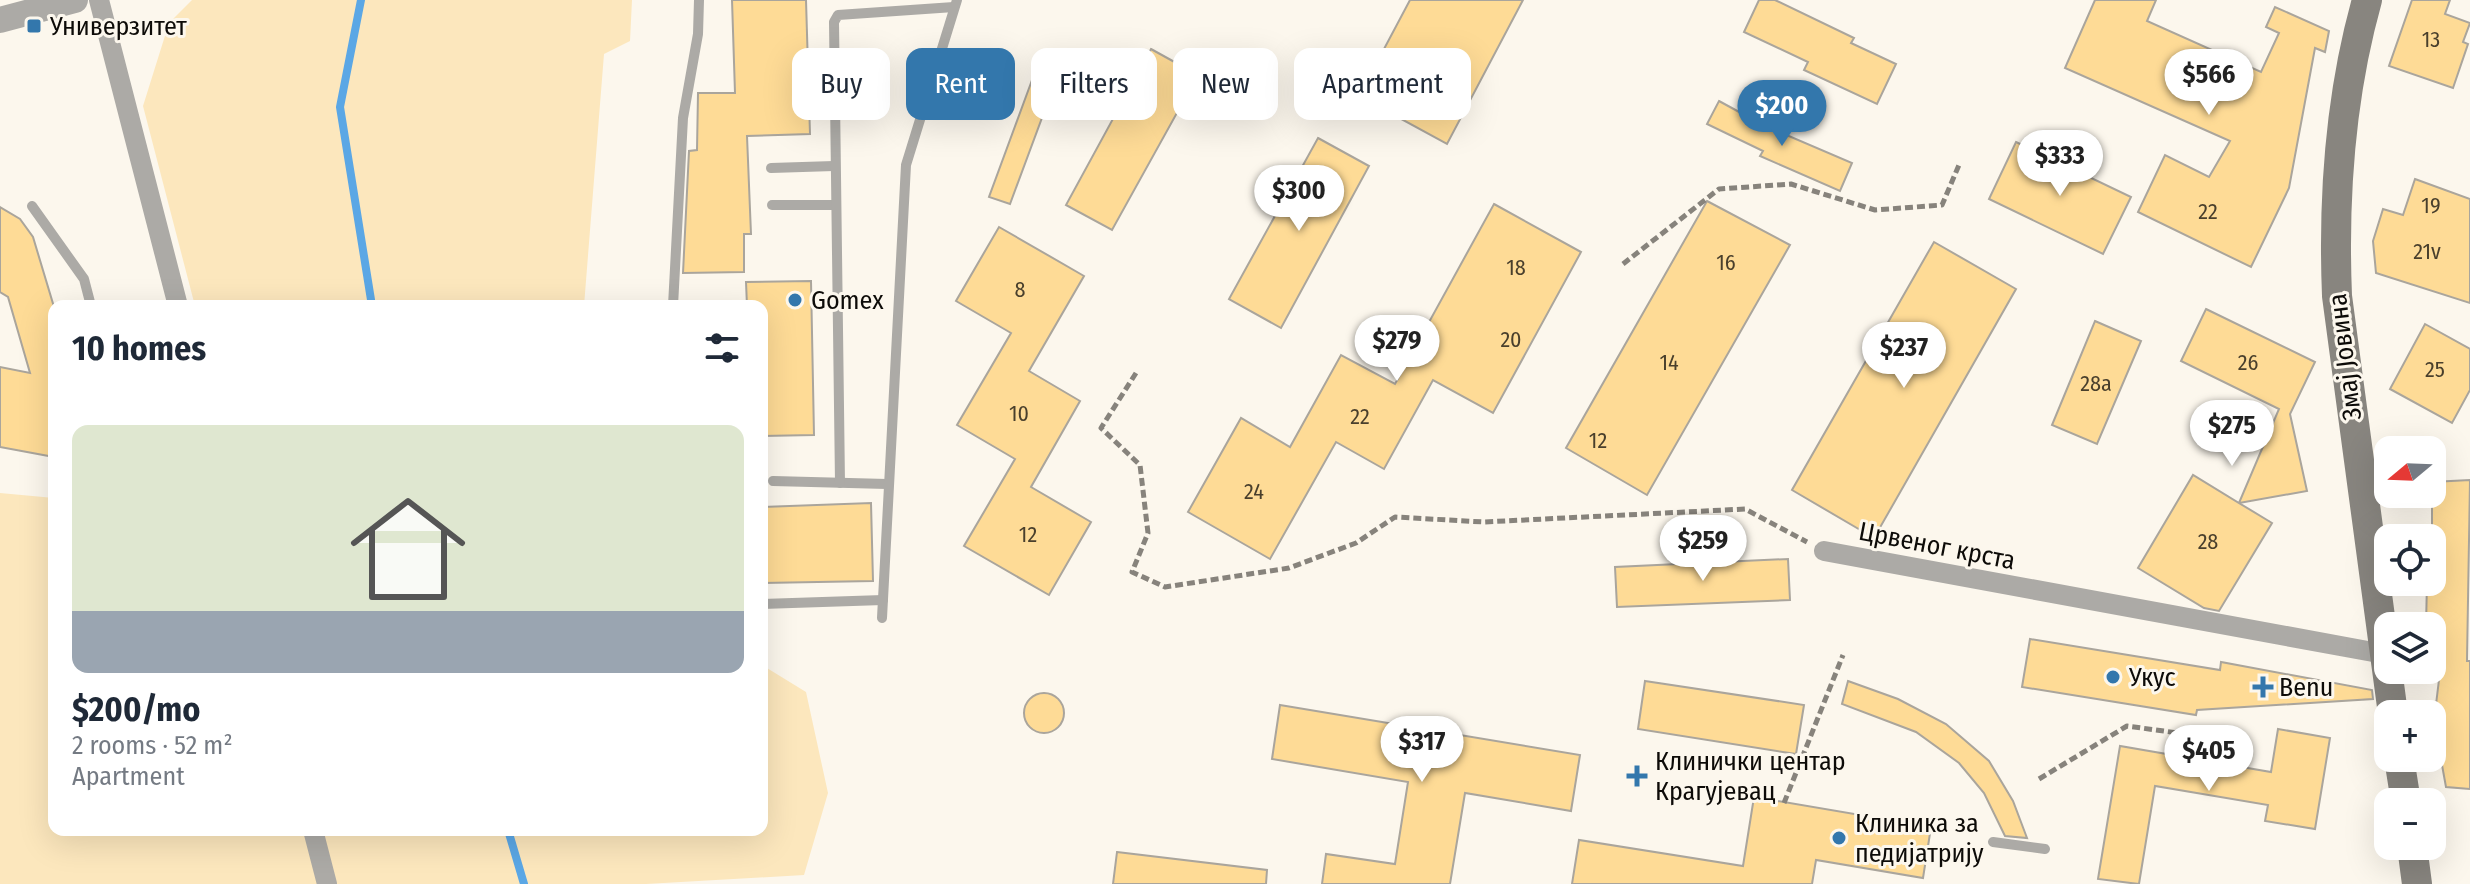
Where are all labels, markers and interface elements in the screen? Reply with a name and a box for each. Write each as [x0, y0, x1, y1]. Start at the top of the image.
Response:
place label: Универзитет [49, 11, 187, 42]
marker: Универзитет [25, 17, 43, 35]
house number: 13 [2422, 26, 2440, 53]
chip: Buy [792, 48, 890, 120]
chip: Rent [906, 48, 1015, 120]
chip: Filters [1031, 48, 1157, 120]
chip: New [1173, 48, 1278, 120]
chip: Apartment [1294, 48, 1471, 120]
pin: $566 [2162, 49, 2256, 117]
text: $566 [2183, 59, 2235, 90]
pin: $200 [1735, 80, 1829, 148]
text: $200 [1755, 90, 1809, 121]
pin: $333 [2013, 130, 2107, 198]
text: $333 [2035, 140, 2085, 171]
pin: $300 [1252, 165, 1346, 233]
text: $300 [1272, 175, 1326, 206]
house number: 19 [2421, 192, 2441, 219]
house number: 22 [2198, 198, 2218, 225]
house number: 21v [2413, 238, 2441, 265]
house number: 16 [1716, 249, 1736, 276]
house number: 18 [1506, 254, 1526, 281]
house number: 8 [1014, 276, 1026, 303]
place label: Gomex [811, 285, 884, 316]
marker: Gomex [786, 291, 804, 309]
street label: Змај Јовина [2322, 292, 2368, 422]
pin: $279 [1350, 315, 1444, 383]
pin: $237 [1857, 322, 1951, 390]
text: $279 [1373, 325, 1421, 356]
icon: filters [700, 326, 744, 370]
house number: 20 [1500, 326, 1522, 353]
text: 10 homes [72, 328, 206, 369]
text: $237 [1880, 332, 1928, 363]
house number: 14 [1659, 349, 1679, 376]
house number: 26 [2238, 349, 2258, 376]
house number: 25 [2425, 356, 2445, 383]
house number: 28a [2080, 370, 2112, 397]
house number: 10 [1009, 400, 1029, 427]
pin: $275 [2185, 400, 2279, 468]
house number: 22 [1350, 403, 1370, 430]
text: $275 [2208, 410, 2256, 441]
house number: 12 [1589, 427, 1607, 454]
north arrow [2374, 436, 2446, 508]
map controls [2374, 436, 2446, 860]
icon: home [336, 477, 480, 621]
house number: 24 [1244, 478, 1264, 505]
pin: $259 [1656, 515, 1750, 583]
street label: Црвеног крста [1856, 516, 2018, 576]
house number: 12 [1019, 521, 1037, 548]
button: locate [2374, 524, 2446, 596]
text: $259 [1678, 525, 1728, 556]
house number: 28 [2198, 528, 2218, 555]
button: layers [2374, 612, 2446, 684]
place label: Укус [2128, 662, 2176, 693]
marker: Укус [2104, 668, 2122, 686]
place label: Benu [2279, 672, 2333, 703]
marker: Benu [2254, 678, 2272, 696]
text: $200/mo [72, 689, 200, 730]
button: + [2374, 700, 2446, 772]
pin: $317 [1375, 716, 1469, 784]
pin: $405 [2162, 725, 2256, 793]
text: $317 [1399, 726, 1445, 757]
text: 2 rooms · 52 m² [72, 730, 233, 761]
text: $405 [2182, 735, 2236, 766]
place label: Клинички центар Крагујевац [1655, 746, 1846, 807]
text: Apartment [72, 761, 185, 792]
marker: Клинички центар Крагујевац [1626, 765, 1648, 787]
button: − [2374, 788, 2446, 860]
place label: Клиника за педијатрију [1855, 808, 1984, 869]
marker: Клиника за педијатрију [1830, 829, 1848, 847]

